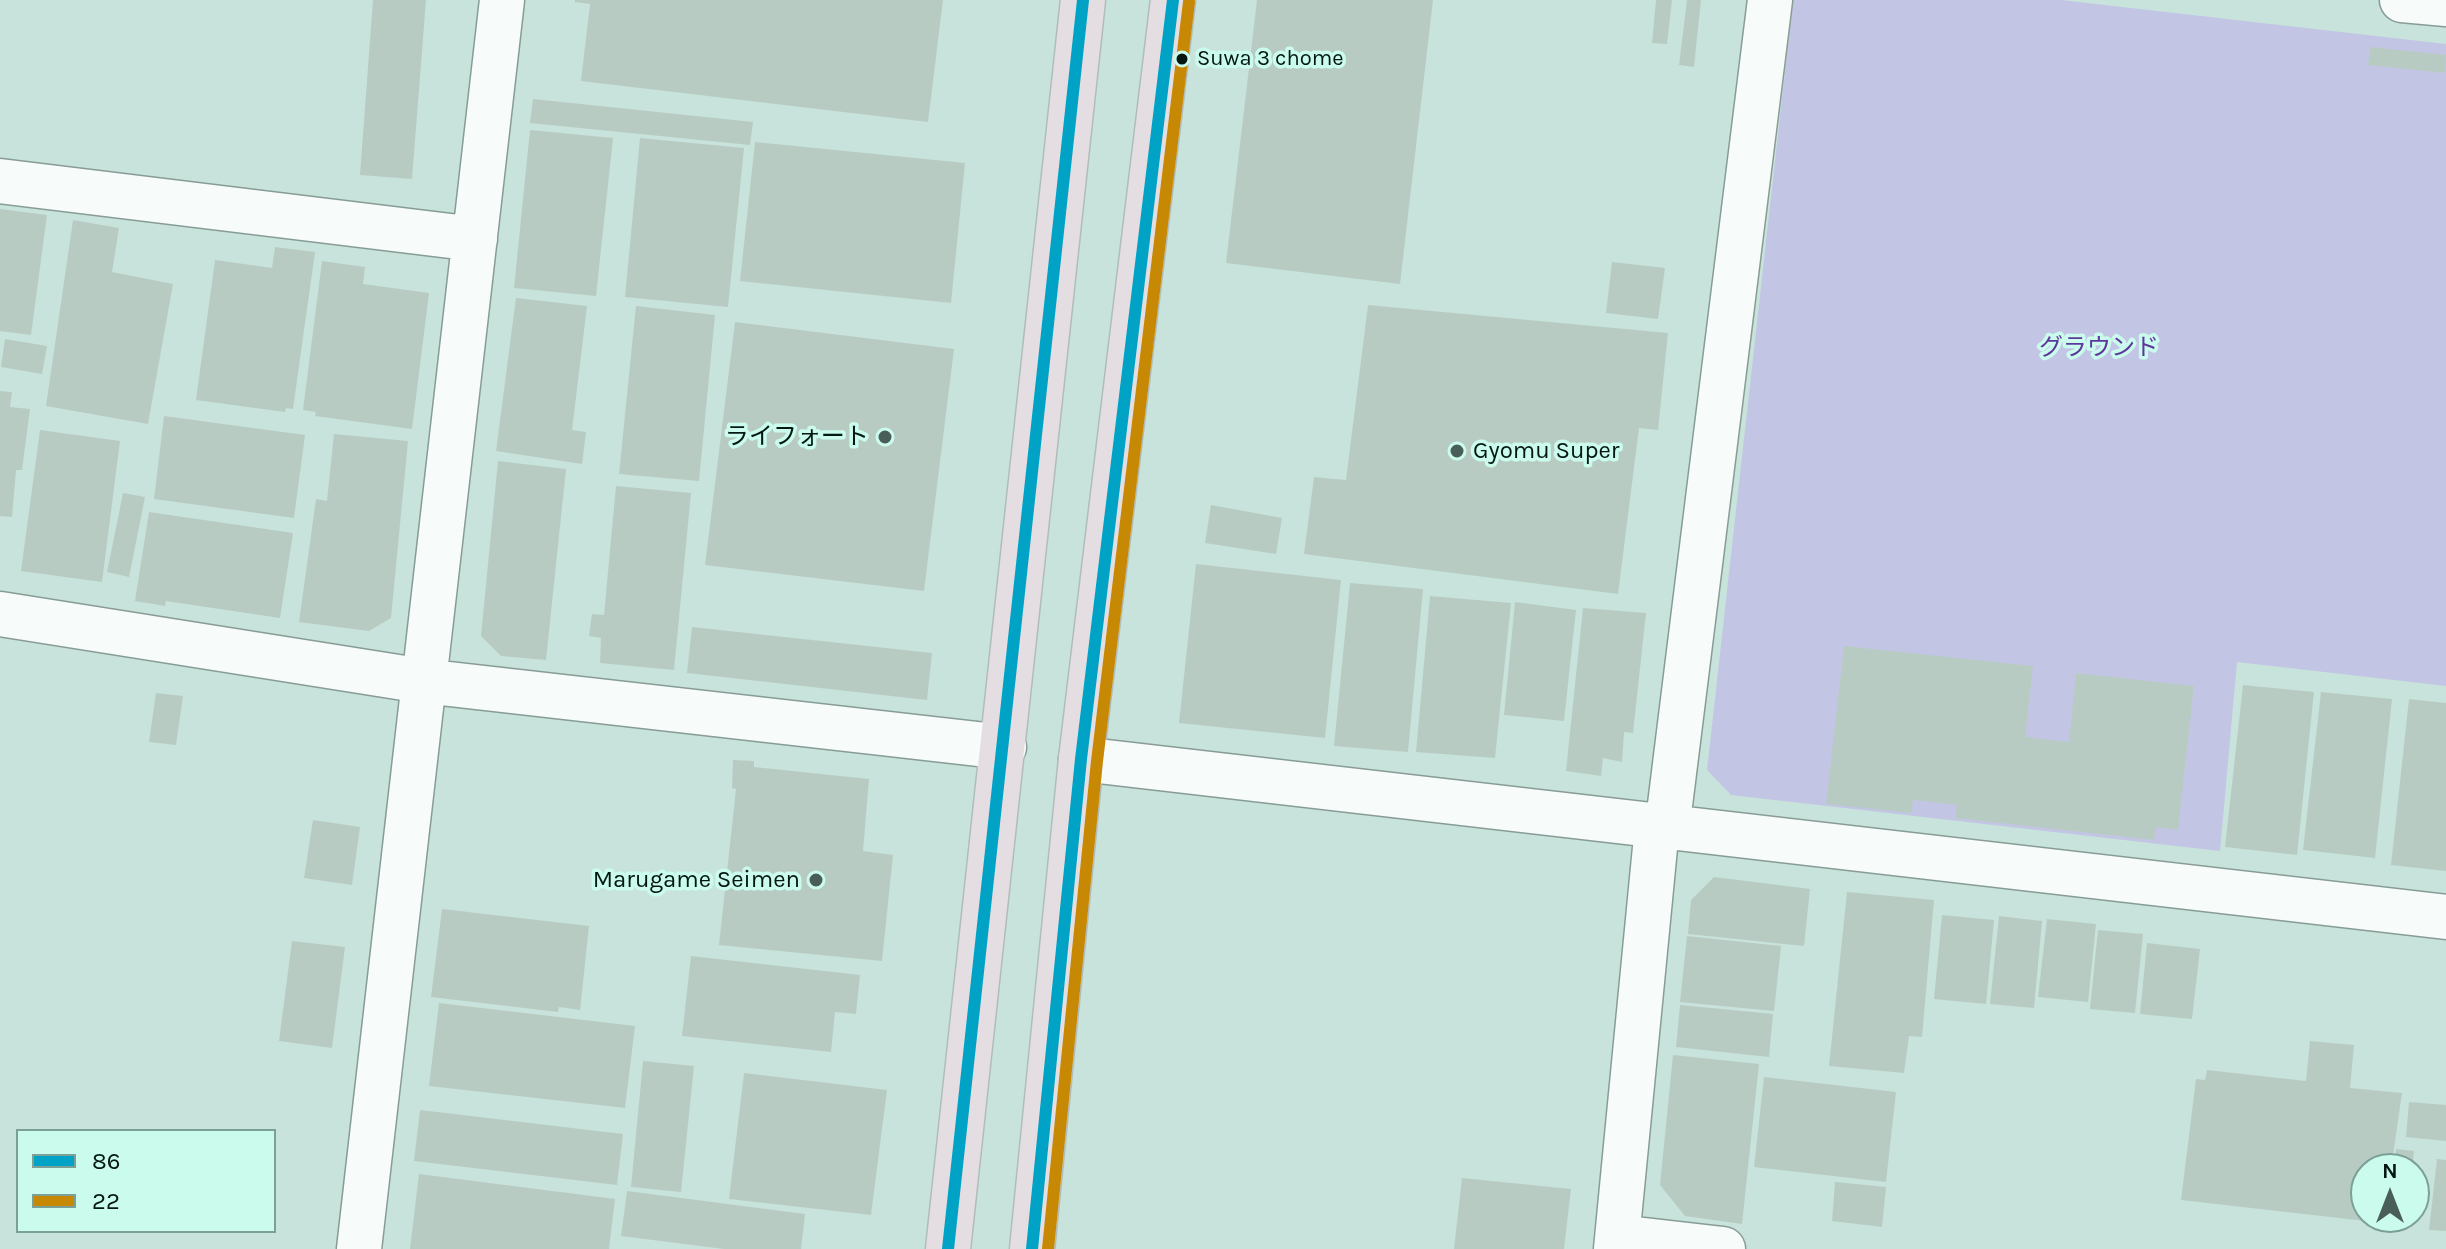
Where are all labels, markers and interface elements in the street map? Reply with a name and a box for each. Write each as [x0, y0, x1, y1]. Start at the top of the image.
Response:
place label: Suwa 3 chome [1197, 46, 1344, 72]
marker: Suwa 3 chome [1174, 51, 1190, 67]
park label: グラウンド [2039, 334, 2159, 362]
place label: ライフォート [725, 423, 869, 451]
marker: ライフォート [876, 428, 894, 446]
place label: Gyomu Super [1473, 437, 1619, 465]
marker: Gyomu Super [1448, 442, 1466, 460]
place label: Marugame Seimen [593, 866, 800, 894]
marker: Marugame Seimen [807, 871, 825, 889]
legend [16, 1129, 276, 1233]
text: 86 [92, 1147, 121, 1175]
north arrow [2350, 1153, 2430, 1233]
text: N [2382, 1158, 2398, 1184]
text: 22 [92, 1187, 120, 1215]

